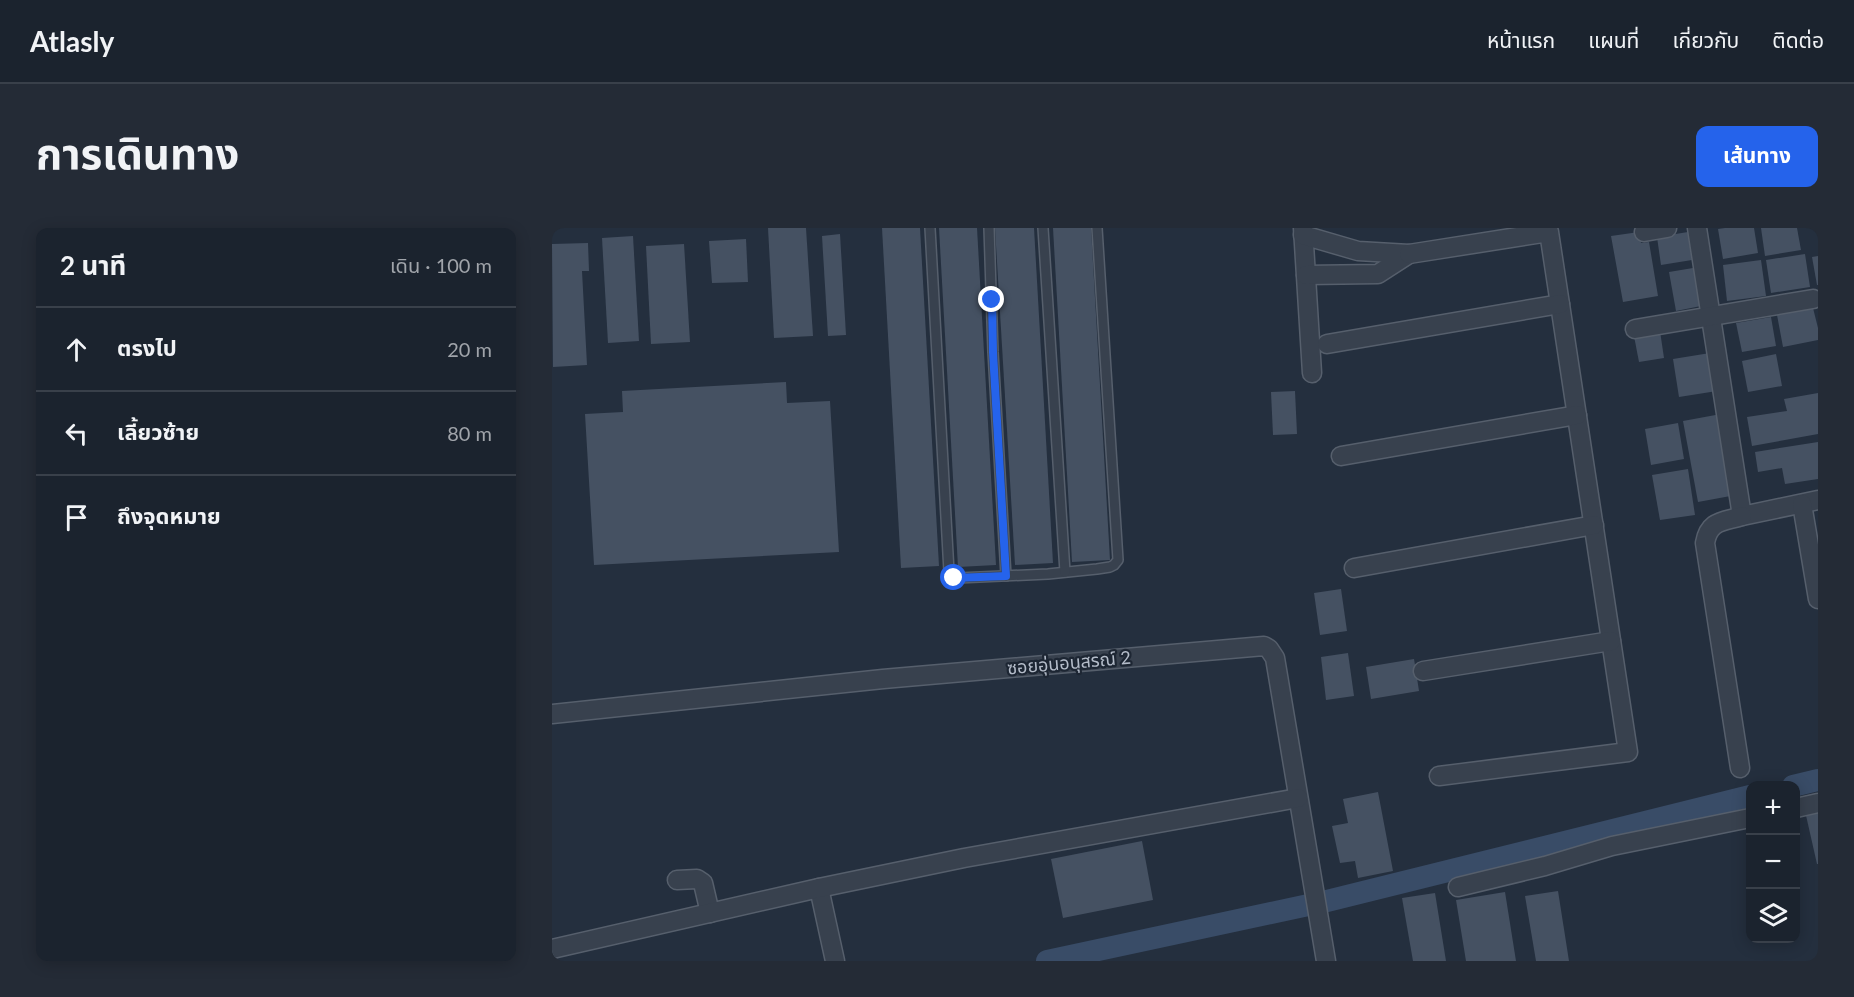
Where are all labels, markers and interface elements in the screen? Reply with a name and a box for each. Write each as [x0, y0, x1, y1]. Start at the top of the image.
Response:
text: Atlasly [30, 24, 114, 58]
text: หน้าแรก [1487, 27, 1555, 52]
text: แผนที่ [1588, 27, 1639, 52]
text: เกี่ยวกับ [1672, 27, 1739, 52]
text: ติดต่อ [1772, 27, 1824, 52]
button: เส้นทาง [1696, 126, 1818, 187]
text: การเดินทาง [36, 128, 239, 178]
text: 2 นาที [60, 249, 126, 281]
text: เดิน · 100 m [390, 253, 492, 277]
route end [978, 286, 1004, 312]
icon: ahead [60, 333, 93, 366]
text: ตรงไป [117, 334, 177, 361]
text: 20 m [447, 337, 492, 361]
icon: left [60, 417, 93, 450]
text: เลี้ยวซ้าย [117, 418, 199, 445]
text: 80 m [447, 421, 492, 445]
icon: arrive [60, 501, 93, 534]
text: ถึงจุดหมาย [117, 502, 221, 529]
route start [940, 564, 966, 590]
street label: ซอยอุ่นอนุสรณ์ 2 [1006, 646, 1132, 679]
map controls [1746, 781, 1800, 943]
button: + [1746, 781, 1800, 835]
button: − [1746, 835, 1800, 889]
button: layers [1746, 889, 1800, 943]

